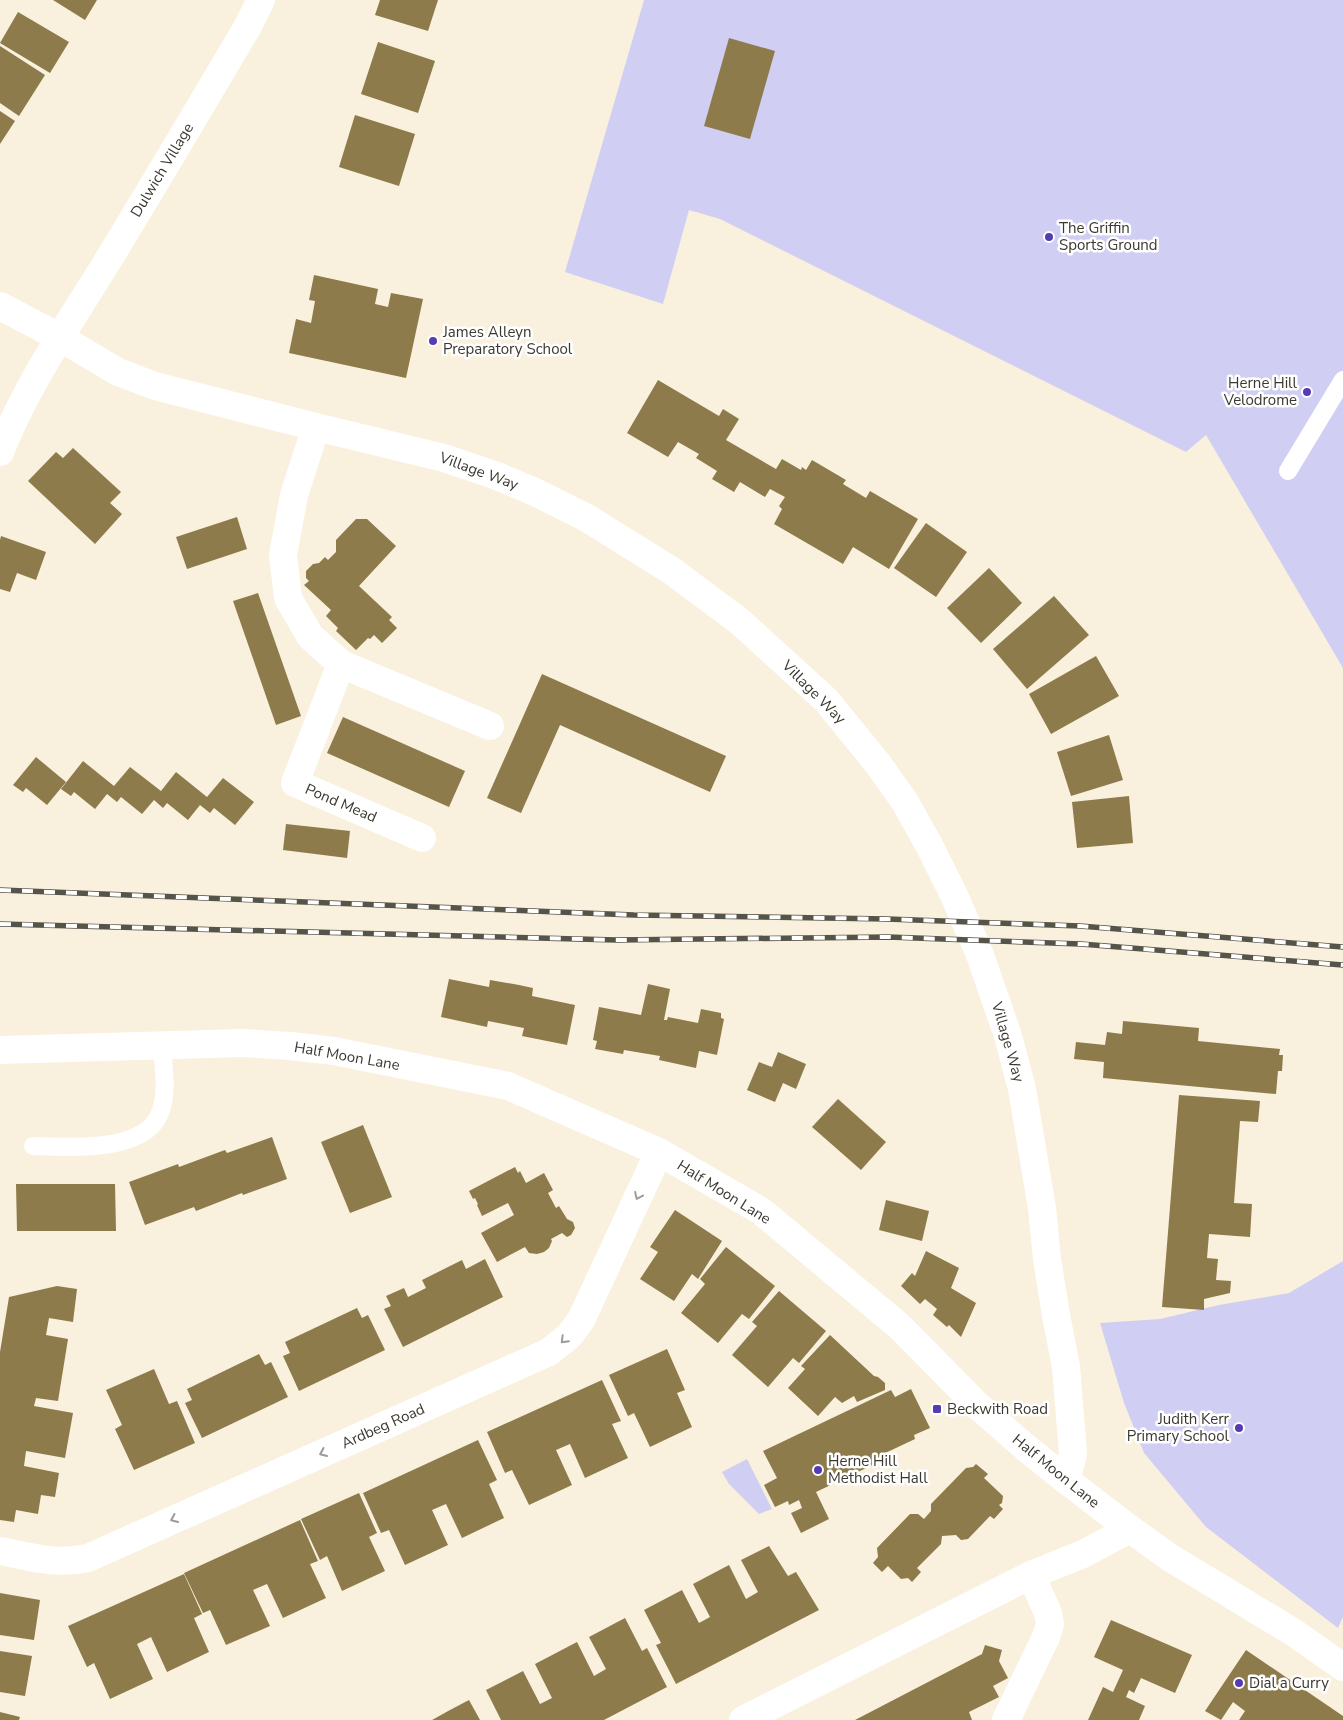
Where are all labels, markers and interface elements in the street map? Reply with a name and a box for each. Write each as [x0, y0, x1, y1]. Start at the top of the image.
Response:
street label: Dulwich Village [126, 119, 198, 221]
place label: The Griffin Sports Ground [1059, 218, 1158, 255]
marker: The Griffin Sports Ground [1043, 231, 1055, 243]
place label: James Alleyn Preparatory School [442, 322, 573, 359]
marker: James Alleyn Preparatory School [427, 335, 439, 347]
place label: Herne Hill Velodrome [1223, 373, 1298, 410]
marker: Herne Hill Velodrome [1301, 386, 1313, 398]
street label: Village Way [436, 447, 521, 495]
street label: Village Way [777, 655, 850, 728]
street label: Pond Mead [302, 779, 380, 827]
street label: Village Way [987, 999, 1029, 1085]
street label: Half Moon Lane [293, 1037, 401, 1075]
street label: Half Moon Lane [673, 1155, 775, 1229]
one-way arrow [634, 1191, 645, 1200]
one-way arrow [561, 1334, 570, 1343]
street label: Ardbeg Road [338, 1399, 428, 1453]
place label: Beckwith Road [947, 1399, 1048, 1419]
marker: Beckwith Road [931, 1403, 943, 1415]
place label: Judith Kerr Primary School [1127, 1409, 1230, 1446]
marker: Judith Kerr Primary School [1233, 1422, 1245, 1434]
street label: Half Moon Lane [1008, 1430, 1104, 1512]
one-way arrow [319, 1447, 328, 1458]
place label: Herne Hill Methodist Hall [828, 1451, 928, 1488]
marker: Herne Hill Methodist Hall [812, 1464, 824, 1476]
one-way arrow [170, 1513, 179, 1524]
place label: Dial a Curry [1249, 1673, 1329, 1693]
marker: Dial a Curry [1233, 1677, 1245, 1689]

